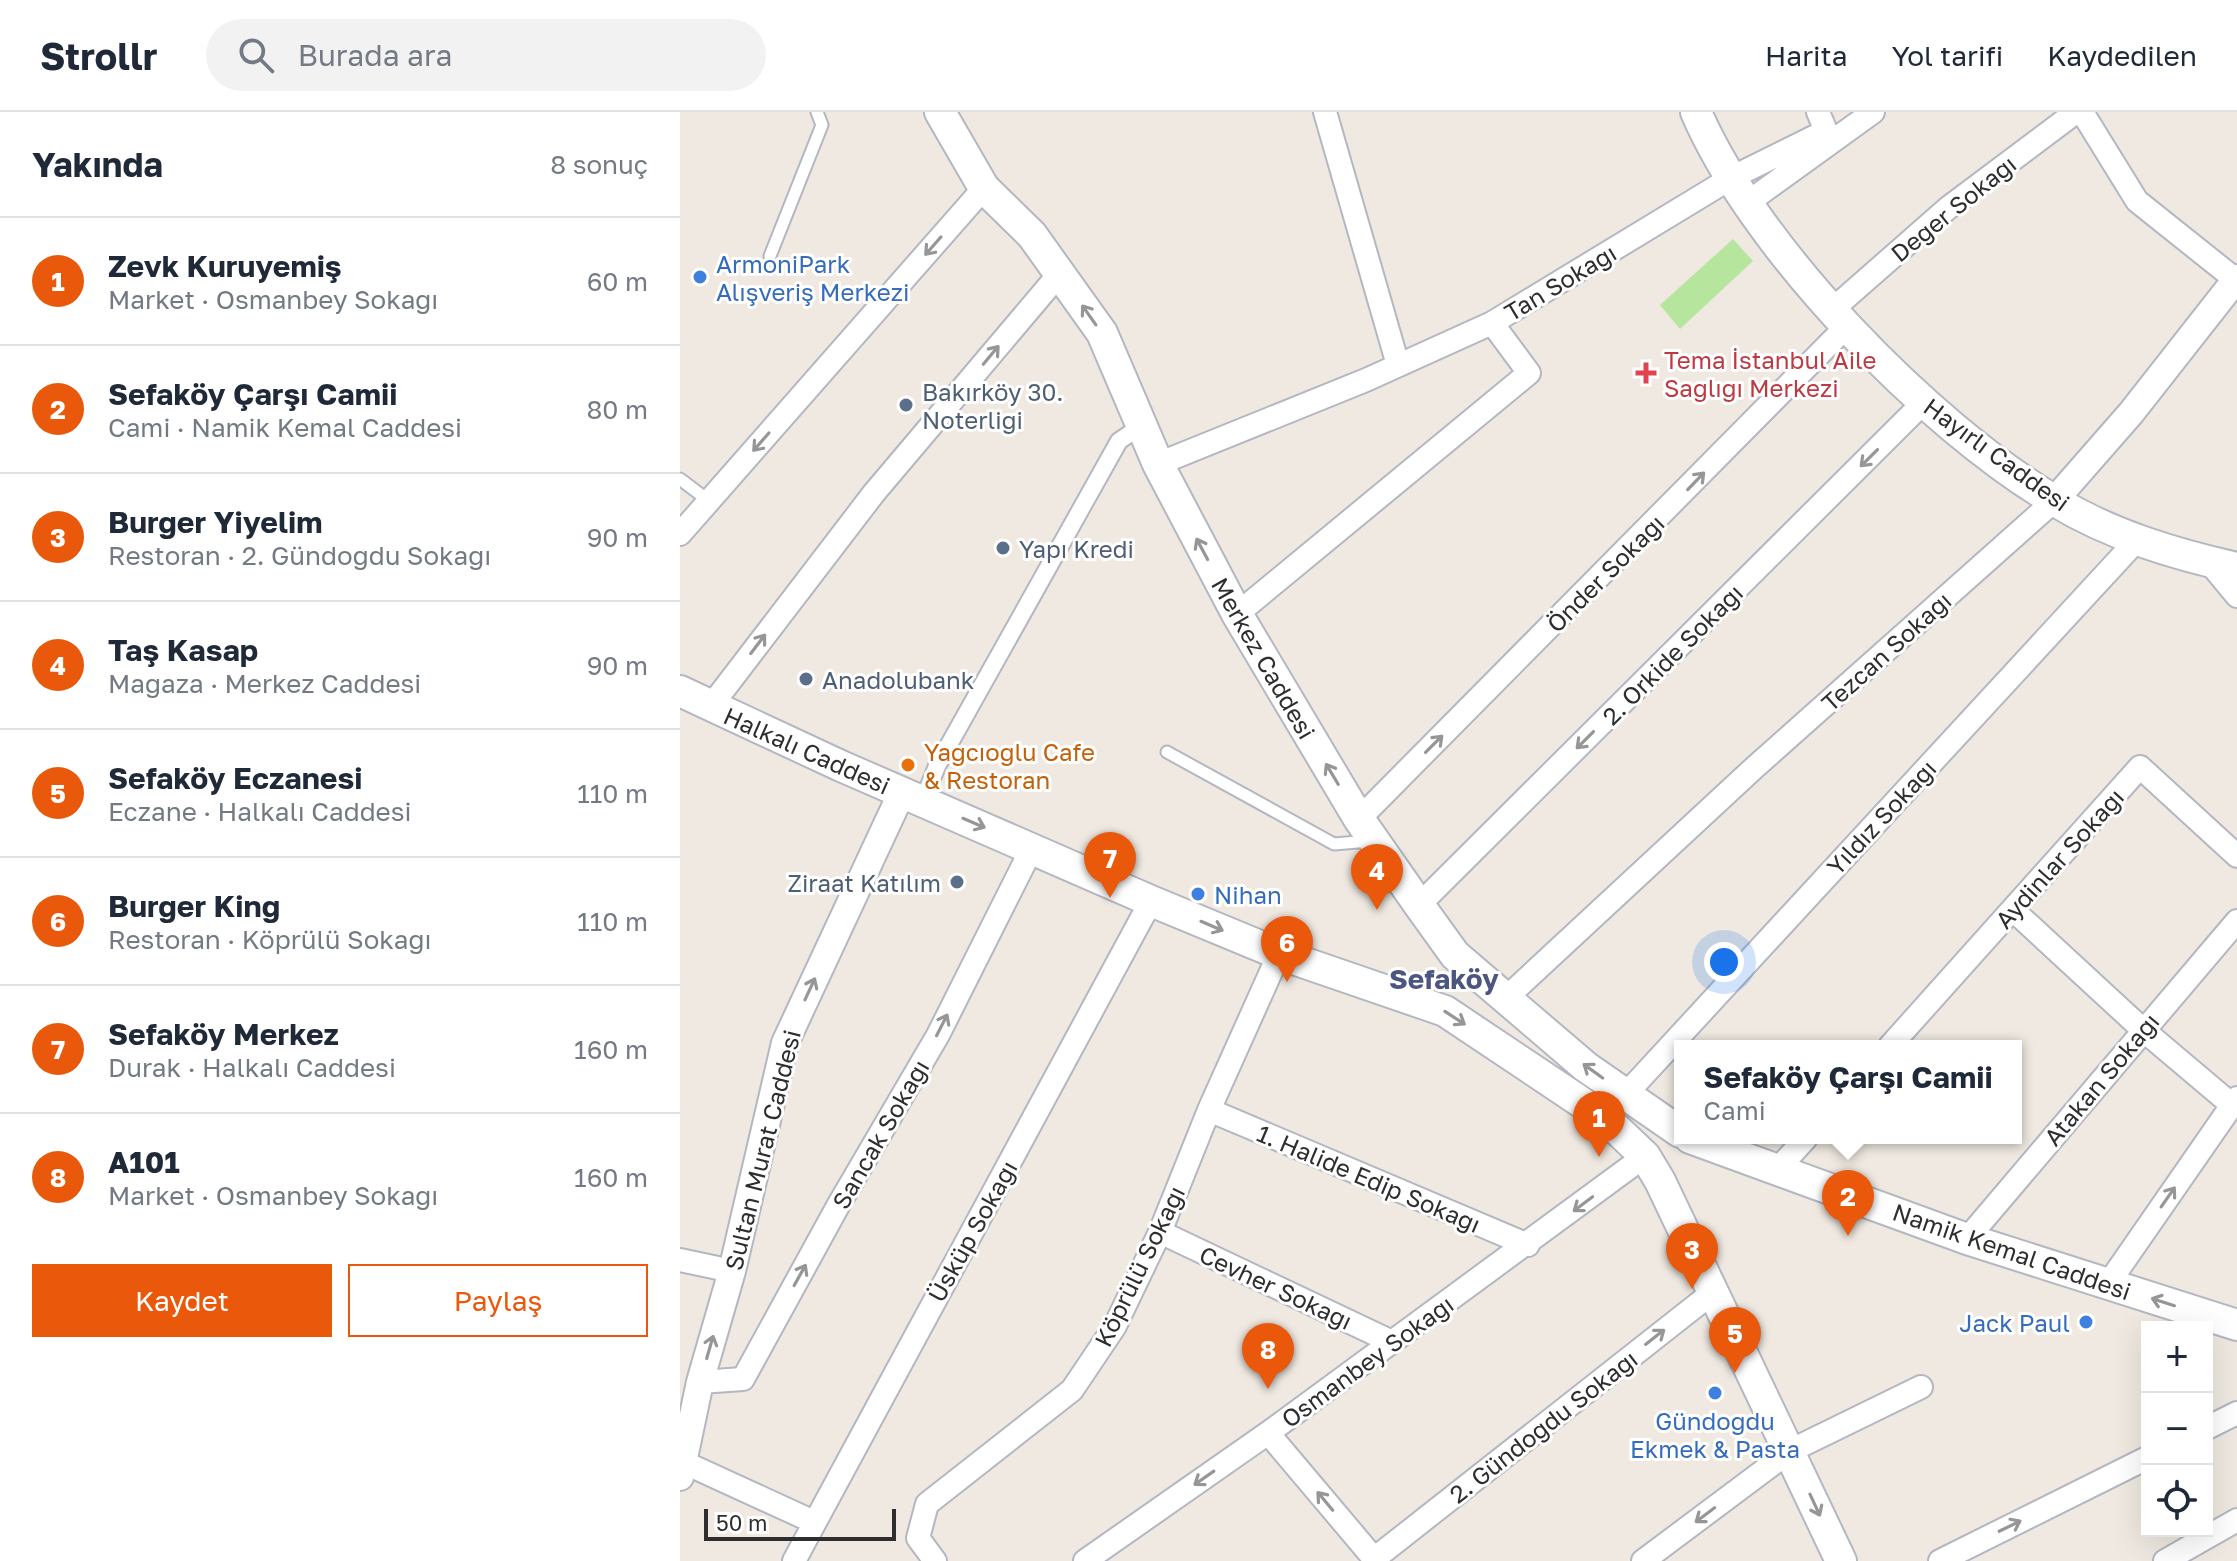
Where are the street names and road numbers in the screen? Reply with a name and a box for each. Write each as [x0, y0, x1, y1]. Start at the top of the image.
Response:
street label: Değer Sokağı [1885, 149, 2021, 267]
street label: Tan Sokağı [1499, 237, 1621, 327]
street label: Hayırlı Caddesi [1918, 391, 2076, 517]
street label: Önder Sokağı [1540, 508, 1670, 638]
street label: Merkez Caddesi [1206, 572, 1322, 744]
street label: 2. Orkide Sokağı [1596, 578, 1748, 730]
street label: Tezcan Sokağı [1815, 585, 1957, 717]
street label: Halkalı Caddesi [719, 700, 895, 800]
street label: Yıldız Sokağı [1820, 754, 1942, 880]
street label: Aydinlar Sokağı [1989, 782, 2129, 934]
street label: Atakan Sokağı [2037, 1007, 2165, 1151]
street label: Sultan Murat Caddesi [718, 1027, 806, 1273]
street label: Sancak Sokağı [826, 1054, 934, 1214]
street label: 1. Halide Edip Sokağı [1253, 1118, 1485, 1238]
street label: Üsküp Sokağı [921, 1155, 1023, 1307]
street label: Köprülü Sokağı [1088, 1181, 1190, 1351]
street label: Namik Kemal Caddesi [1889, 1197, 2135, 1305]
street label: Cevher Sokağı [1195, 1239, 1357, 1335]
street label: Osmanbey Sokağı [1275, 1289, 1459, 1433]
street label: 2. Gündoğdu Sokağı [1443, 1344, 1643, 1508]

